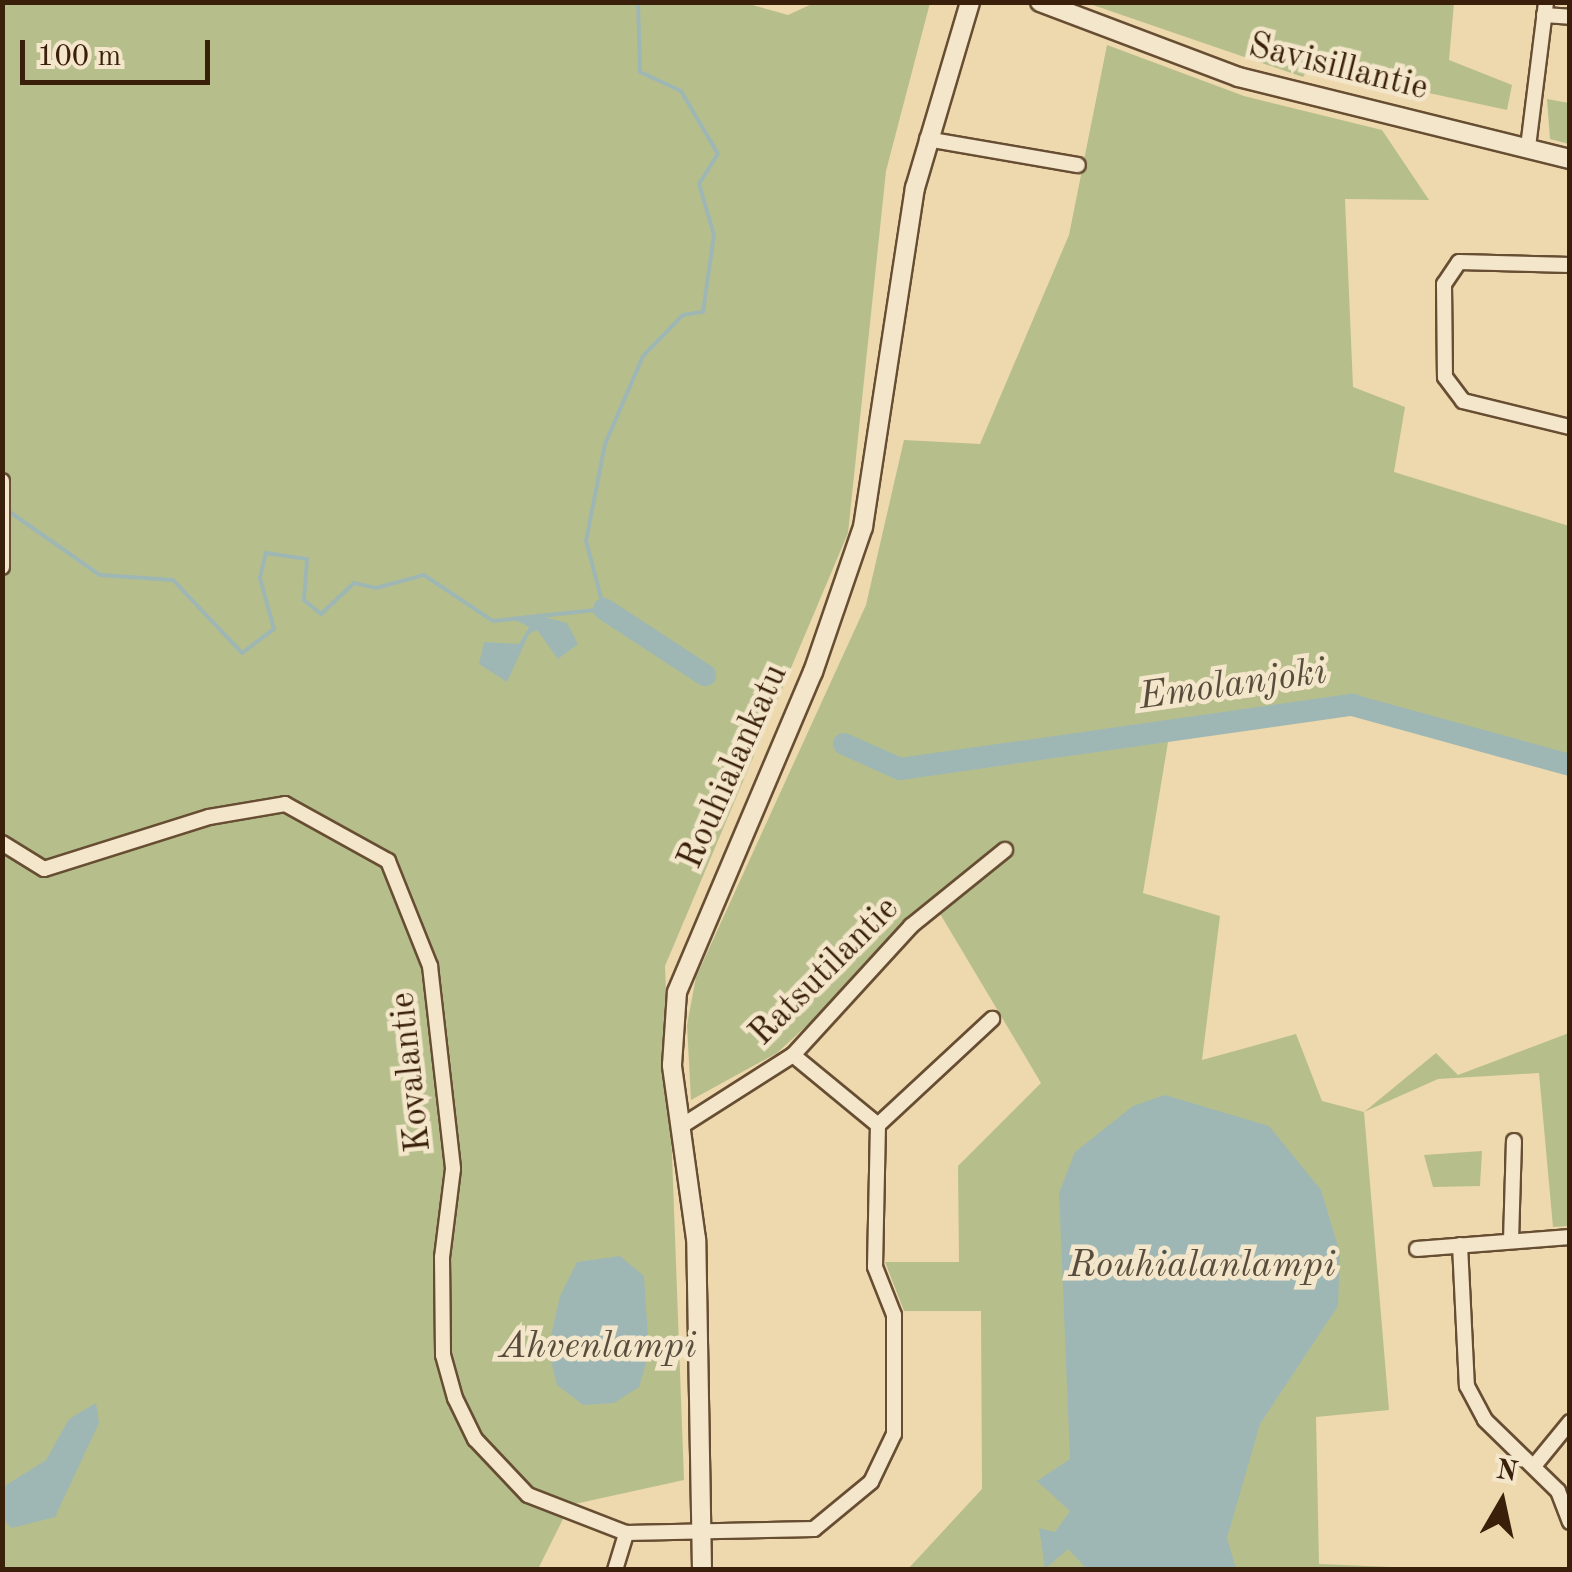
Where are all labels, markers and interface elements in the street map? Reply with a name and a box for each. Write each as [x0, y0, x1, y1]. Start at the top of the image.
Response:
scale bar [25, 20, 215, 82]
street label: Savisillantie [1244, 25, 1432, 111]
text: 100 m [37, 42, 121, 72]
water label: Emolanjoki [1136, 650, 1330, 722]
street label: Rouhialankatu [670, 658, 798, 876]
street label: Ratsutilantie [742, 889, 908, 1055]
street label: Kovalantie [383, 990, 441, 1154]
water label: Rouhialanlampi [1068, 1244, 1336, 1290]
water label: Ahvenlampi [499, 1325, 697, 1371]
north arrow [1452, 1452, 1552, 1552]
text: N [1494, 1457, 1519, 1488]

